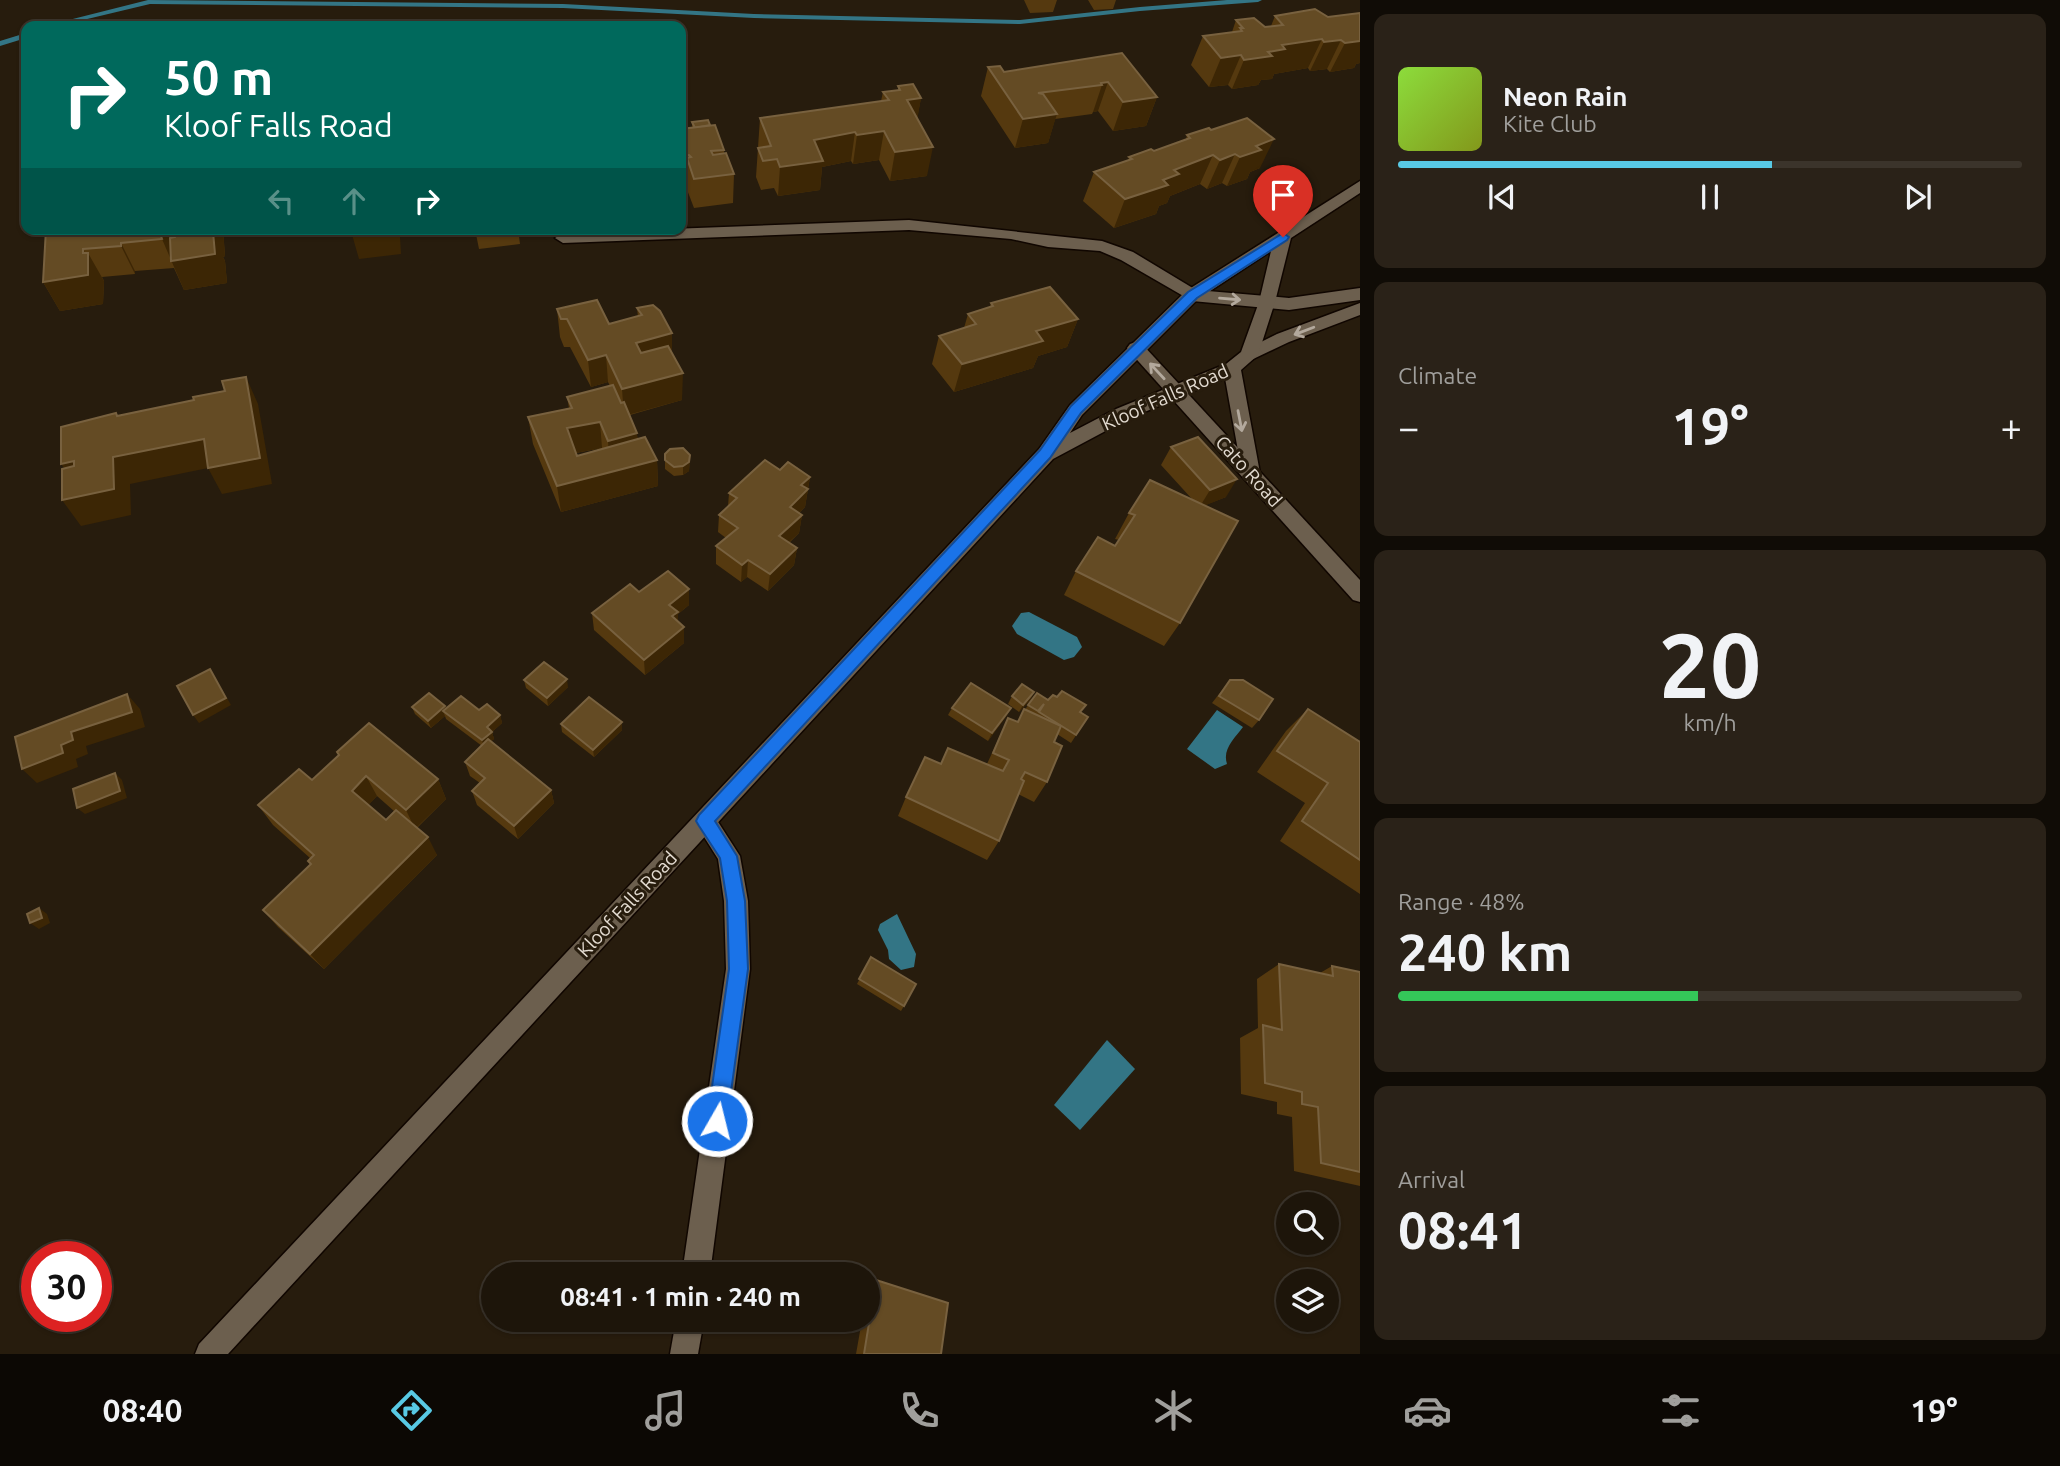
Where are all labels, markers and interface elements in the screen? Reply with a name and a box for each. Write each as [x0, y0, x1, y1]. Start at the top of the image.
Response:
icon: right [49, 49, 140, 140]
text: 50 m [164, 49, 273, 104]
text: Neon Rain [1503, 82, 1628, 111]
text: Kloof Falls Road [164, 107, 393, 143]
text: Kite Club [1503, 111, 1597, 136]
pin [1253, 165, 1313, 237]
icon: arrive [1264, 176, 1302, 214]
icon: previous [1483, 178, 1521, 216]
icon: pause [1691, 178, 1729, 216]
icon: next [1899, 178, 1937, 216]
icon: left [262, 182, 300, 220]
icon: ahead [335, 182, 373, 220]
icon: right [408, 182, 446, 220]
one-way arrow [1218, 292, 1241, 305]
one-way arrow [1293, 325, 1315, 338]
street label: Kloof Falls Road [1099, 359, 1231, 435]
one-way arrow [1148, 363, 1165, 380]
text: Climate [1398, 363, 1477, 388]
text: 19° [1671, 397, 1749, 455]
text: − [1398, 406, 1419, 448]
text: + [2001, 406, 2022, 448]
one-way arrow [1234, 409, 1248, 432]
street label: Cato Road [1211, 431, 1287, 511]
text: 20 [1659, 613, 1761, 715]
text: km/h [1683, 710, 1737, 735]
street label: Kloof Falls Road [573, 847, 681, 961]
text: Range · 48% [1398, 889, 1525, 914]
text: 240 km [1398, 923, 1572, 981]
position arrow [680, 1084, 754, 1158]
text: Arrival [1398, 1167, 1465, 1192]
map controls [1276, 1192, 1339, 1332]
button: search [1276, 1192, 1339, 1255]
text: 08:41 [1398, 1201, 1528, 1259]
speed limit sign: 30 [21, 1241, 112, 1332]
button: layers [1276, 1269, 1339, 1332]
text: 08:41 · 1 min · 240 m [560, 1282, 801, 1311]
icon: directions [387, 1386, 436, 1435]
icon: music [641, 1386, 690, 1435]
icon: phone [895, 1386, 944, 1435]
icon: climate [1149, 1386, 1198, 1435]
icon: car [1403, 1386, 1452, 1435]
icon: filters [1656, 1386, 1705, 1435]
text: 08:40 [102, 1392, 182, 1428]
text: 19° [1910, 1392, 1958, 1428]

